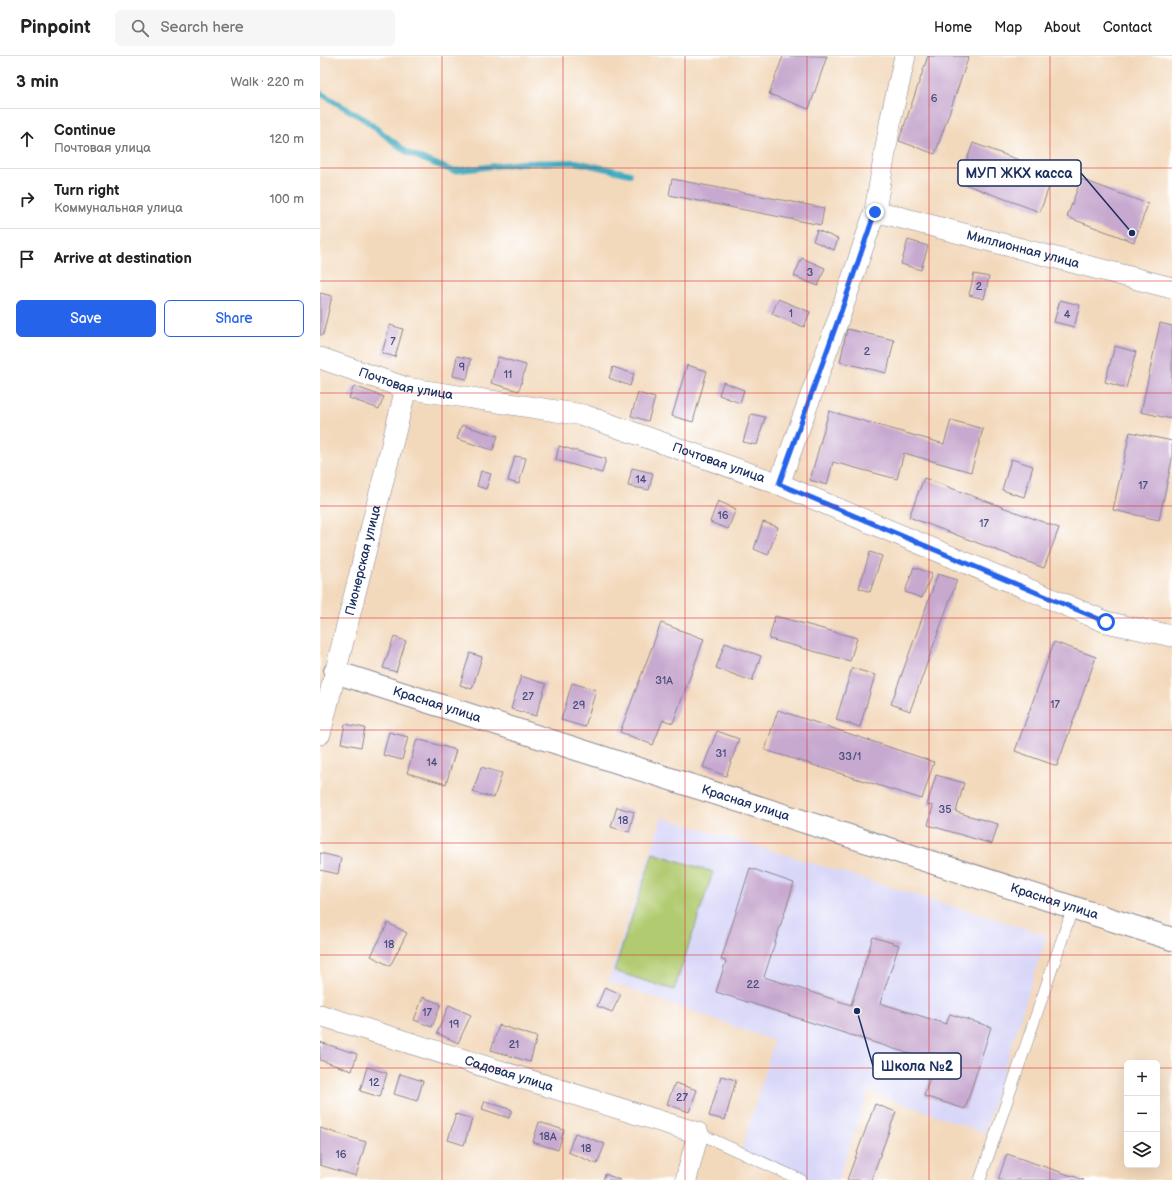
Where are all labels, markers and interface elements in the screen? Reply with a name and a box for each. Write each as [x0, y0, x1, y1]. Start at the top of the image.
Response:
search box [115, 10, 395, 46]
text: Pinpoint [20, 16, 91, 39]
icon: search [129, 17, 151, 39]
text: Search here [161, 18, 244, 37]
text: Home [934, 19, 972, 36]
text: Map [994, 19, 1022, 36]
text: About [1044, 19, 1081, 36]
text: Contact [1103, 19, 1152, 36]
text: 3 min [16, 72, 59, 92]
text: Walk · 220 m [231, 74, 304, 90]
house number: 6 [931, 92, 938, 105]
text: Continue [54, 121, 116, 140]
icon: ahead [16, 128, 38, 150]
text: 120 m [269, 131, 304, 147]
text: Почтовая улица [54, 140, 151, 156]
callout: МУП ЖКХ касса [958, 160, 1081, 186]
text: МУП ЖКХ касса [966, 165, 1073, 182]
text: Turn right [54, 181, 119, 200]
icon: right [16, 188, 38, 210]
text: 100 m [269, 191, 304, 207]
text: Коммунальная улица [54, 200, 183, 216]
route end [866, 203, 884, 221]
street label: Миллионная улица [965, 227, 1082, 272]
icon: arrive [16, 248, 38, 270]
text: Arrive at destination [54, 249, 192, 268]
house number: 3 [807, 266, 814, 279]
house number: 2 [976, 280, 983, 293]
button: Save [16, 300, 156, 337]
button: Share [164, 300, 304, 337]
house number: 1 [789, 307, 793, 320]
house number: 4 [1064, 308, 1071, 321]
house number: 7 [390, 335, 396, 348]
house number: 2 [864, 345, 871, 358]
house number: 9 [459, 361, 465, 374]
street label: Почтовая улица [356, 364, 454, 403]
house number: 11 [504, 368, 512, 381]
street label: Почтовая улица [670, 439, 767, 487]
house number: 14 [636, 473, 647, 486]
house number: 17 [1138, 479, 1148, 492]
street label: Пионерская улица [342, 503, 385, 617]
house number: 16 [718, 509, 729, 522]
house number: 17 [979, 517, 989, 530]
route start [1097, 613, 1115, 631]
house number: 31А [655, 674, 673, 687]
street label: Красная улица [391, 683, 483, 726]
house number: 27 [522, 690, 535, 703]
house number: 17 [1050, 698, 1060, 711]
house number: 29 [573, 699, 585, 712]
house number: 31 [715, 747, 727, 760]
house number: 33/1 [839, 750, 861, 763]
house number: 14 [427, 756, 438, 769]
street label: Красная улица [700, 781, 792, 825]
house number: 35 [938, 803, 952, 816]
house number: 18 [618, 814, 628, 827]
street label: Красная улица [1008, 880, 1101, 923]
house number: 18 [384, 938, 394, 951]
house number: 22 [747, 978, 760, 991]
house number: 17 [422, 1006, 432, 1019]
house number: 19 [449, 1018, 459, 1031]
house number: 21 [509, 1038, 519, 1051]
street label: Садовая улица [462, 1053, 556, 1096]
callout: Школа №2 [873, 1053, 961, 1079]
text: Школа №2 [881, 1058, 954, 1075]
map controls [1124, 1060, 1160, 1168]
button: + [1124, 1060, 1160, 1096]
house number: 12 [369, 1076, 380, 1089]
house number: 27 [676, 1091, 689, 1104]
button: − [1124, 1096, 1160, 1132]
house number: 18А [539, 1130, 557, 1143]
button: layers [1124, 1132, 1160, 1168]
house number: 18 [581, 1142, 591, 1155]
house number: 16 [336, 1148, 347, 1161]

